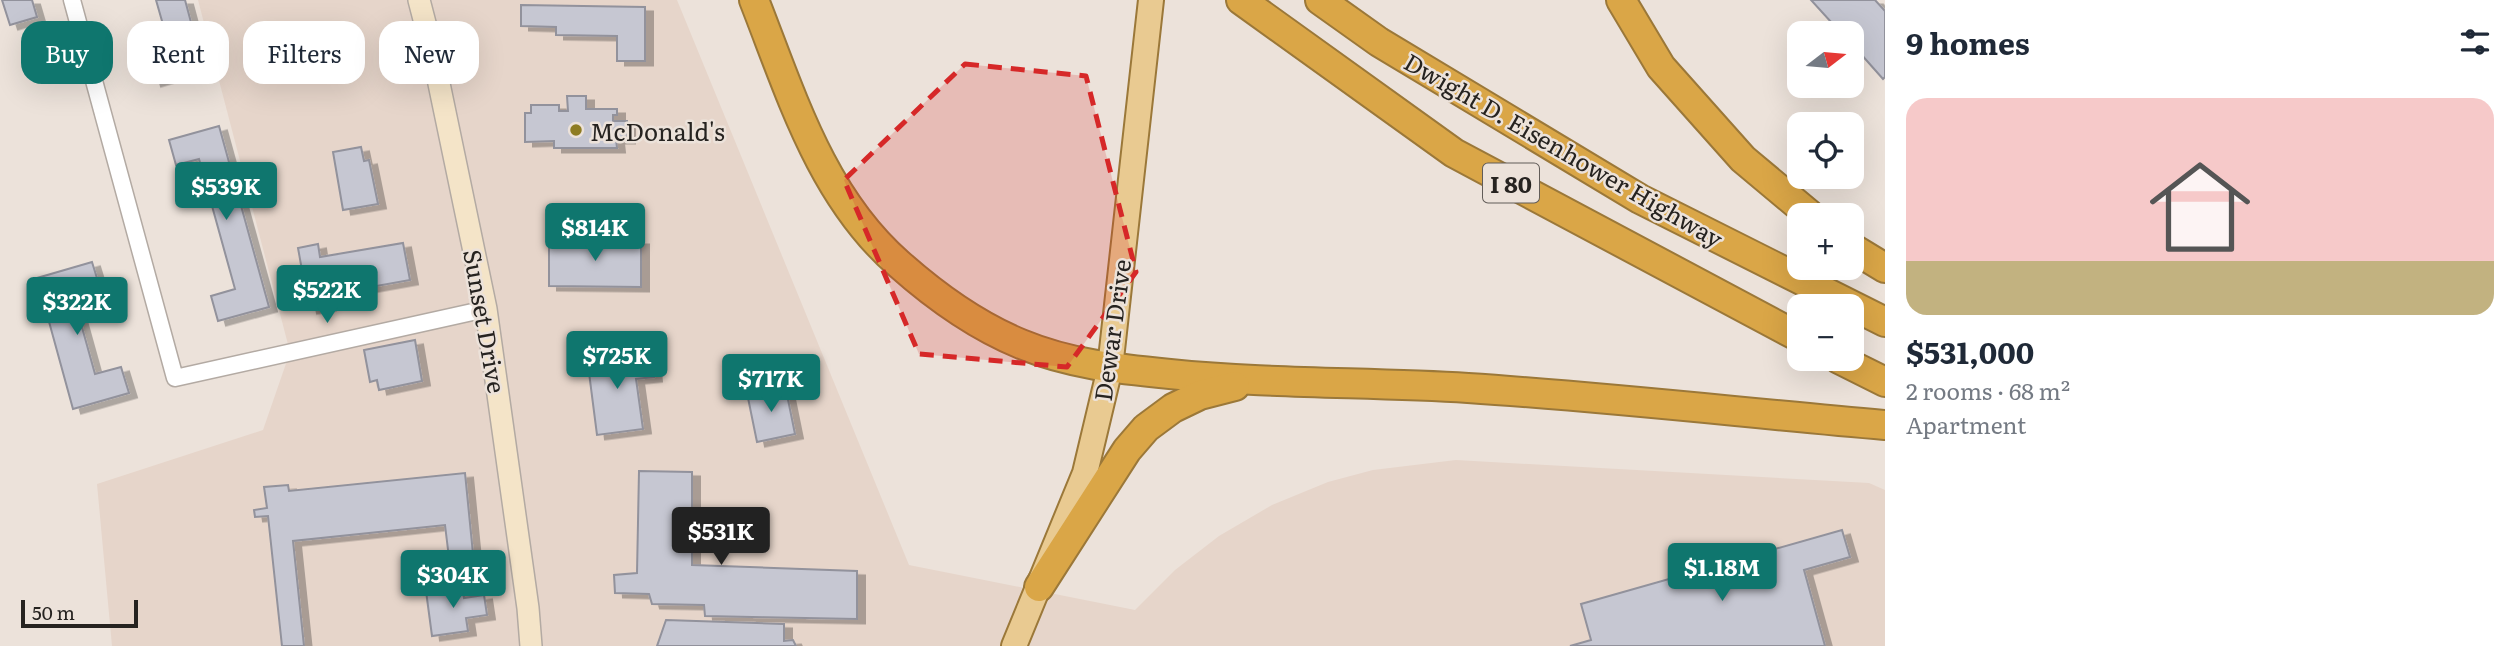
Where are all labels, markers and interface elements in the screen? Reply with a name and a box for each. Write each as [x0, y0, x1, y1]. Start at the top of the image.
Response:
text: 9 homes [1906, 20, 2030, 64]
chip: Buy [21, 21, 113, 84]
chip: Rent [127, 21, 229, 84]
chip: Filters [243, 21, 365, 84]
chip: New [379, 21, 479, 84]
north arrow [1787, 21, 1864, 98]
map controls [1787, 21, 1864, 371]
icon: filters [2456, 23, 2494, 61]
street label: Dwight D. Eisenhower Highway [1398, 43, 1730, 255]
button: locate [1787, 112, 1864, 189]
place label: McDonald's [590, 113, 725, 148]
marker: McDonald's [568, 122, 584, 138]
icon: home [2137, 144, 2263, 270]
pin: $539K [177, 162, 275, 222]
road number: I 80 [1483, 164, 1539, 202]
text: $539K [191, 168, 261, 202]
button: + [1787, 203, 1864, 280]
pin: $814K [546, 204, 644, 263]
text: $814K [561, 209, 629, 243]
street label: Sunset Drive [456, 246, 516, 396]
street label: Dewar Drive [1084, 257, 1138, 403]
pin: $522K [278, 266, 376, 325]
text: $522K [293, 271, 361, 305]
pin: $322K [28, 278, 126, 337]
text: $322K [43, 283, 111, 317]
button: − [1787, 294, 1864, 371]
text: $531,000 [1906, 329, 2034, 373]
pin: $725K [568, 332, 666, 391]
text: $725K [582, 337, 652, 371]
pin: $717K [722, 354, 820, 414]
text: $717K [738, 360, 804, 394]
text: 2 rooms · 68 m² [1906, 373, 2070, 407]
text: Apartment [1906, 407, 2026, 441]
pin: $531K [672, 508, 770, 567]
text: $531K [688, 513, 754, 547]
pin: $1.18M [1665, 544, 1779, 603]
text: $1.18M [1684, 549, 1760, 583]
pin: $304K [404, 550, 502, 610]
text: $304K [417, 556, 489, 590]
scale bar [21, 597, 138, 629]
text: 50 m [32, 598, 75, 626]

